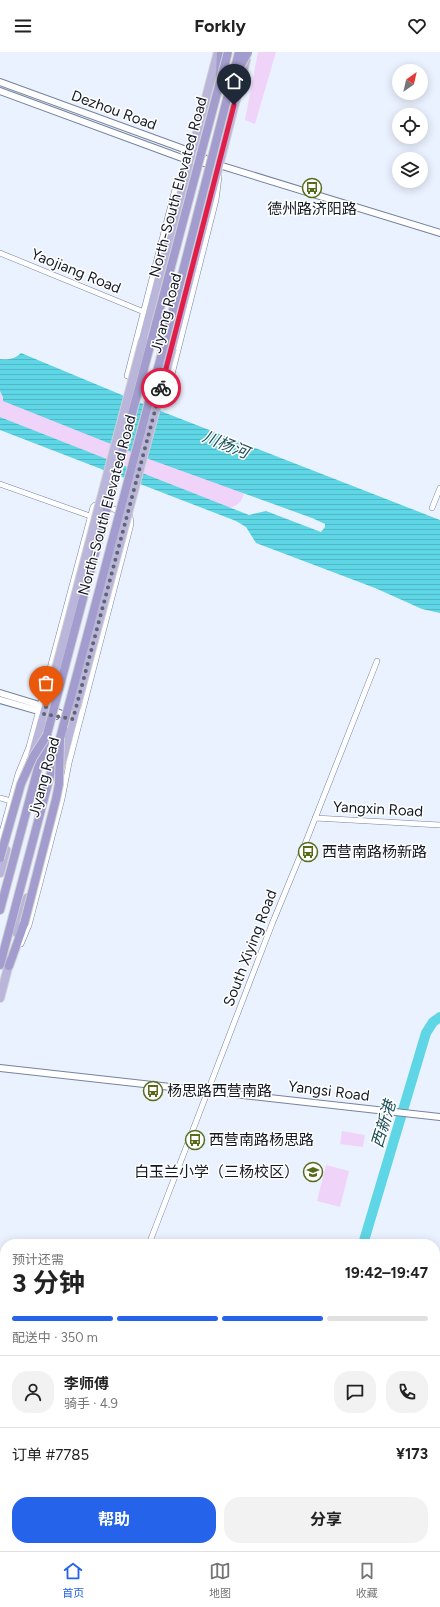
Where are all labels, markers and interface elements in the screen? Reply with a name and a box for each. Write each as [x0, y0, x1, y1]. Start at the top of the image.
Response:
icon: menu [12, 15, 34, 37]
text: Forkly [194, 15, 246, 37]
icon: heart [406, 15, 428, 37]
pin [217, 64, 251, 105]
north arrow [392, 64, 428, 100]
map controls [392, 64, 428, 188]
icon: home [223, 70, 245, 92]
street label: Dezhou Road [69, 86, 159, 134]
street label: North-South Elevated Road [145, 95, 211, 279]
button: locate [392, 108, 428, 144]
button: layers [392, 152, 428, 188]
bus stop icon: 德州路济阳路 [301, 177, 323, 199]
place label: 德州路济阳路 [267, 200, 357, 218]
street label: Yaojiang Road [29, 245, 123, 297]
street label: Jiyang Road [147, 271, 185, 355]
courier [141, 368, 181, 408]
icon: bike [150, 377, 172, 399]
street label: North-South Elevated Road [74, 413, 140, 597]
water label: 川杨河 [200, 427, 254, 463]
pin [29, 666, 63, 707]
icon: bag [35, 672, 57, 694]
street label: Jiyang Road [25, 735, 63, 819]
street label: Yangxin Road [332, 798, 424, 820]
bus stop icon: 西营南路杨新路 [297, 841, 319, 863]
place label: 西营南路杨新路 [322, 843, 427, 861]
street label: South Xiying Road [219, 887, 281, 1009]
street label: Yangsi Road [287, 1077, 371, 1105]
bus stop icon: 杨思路西营南路 [142, 1080, 164, 1102]
place label: 杨思路西营南路 [167, 1082, 272, 1100]
water label: 西新港 [367, 1097, 400, 1150]
bus stop icon: 西营南路杨思路 [184, 1129, 206, 1151]
place label: 西营南路杨思路 [209, 1131, 314, 1149]
school or university icon: 白玉兰小学（三杨校区） [302, 1161, 324, 1183]
place label: 白玉兰小学（三杨校区） [134, 1163, 299, 1181]
text: 预计还需 [12, 1252, 64, 1267]
text: 19:42–19:47 [345, 1264, 428, 1282]
text: 3 分钟 [12, 1267, 85, 1299]
text: 配送中 · 350 m [12, 1330, 98, 1345]
button: person [12, 1371, 54, 1413]
button: chat [334, 1371, 376, 1413]
button: phone [386, 1371, 428, 1413]
text: 李师傅 [64, 1375, 109, 1393]
text: 骑手 · 4.9 [64, 1396, 118, 1411]
text: ¥173 [396, 1445, 428, 1463]
text: 订单 #7785 [12, 1446, 89, 1464]
button: 帮助 [12, 1497, 216, 1543]
button: 分享 [224, 1497, 428, 1543]
tab: 首页 [62, 1560, 84, 1600]
tab: 地图 [209, 1560, 231, 1600]
tab: 收藏 [356, 1560, 378, 1600]

